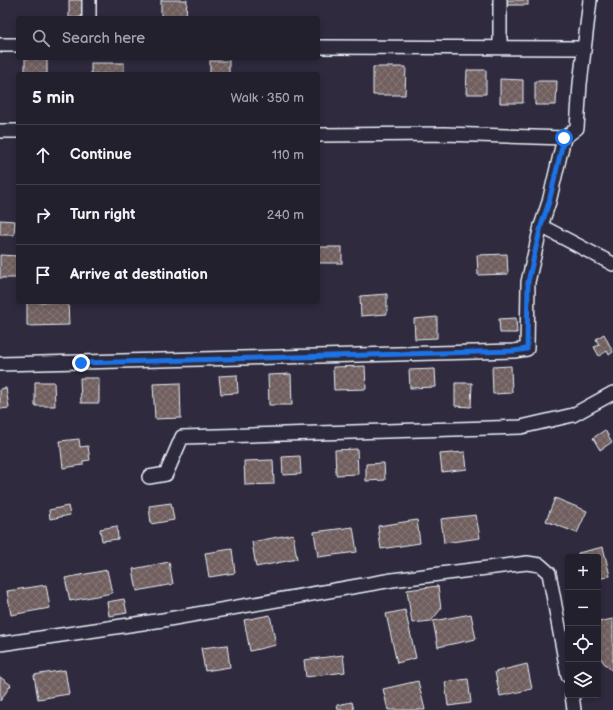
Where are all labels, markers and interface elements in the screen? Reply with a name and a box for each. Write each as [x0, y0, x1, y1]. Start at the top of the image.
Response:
search box [16, 16, 320, 60]
icon: search [30, 27, 52, 49]
text: Search here [62, 29, 145, 48]
text: 5 min [32, 88, 75, 108]
text: Walk · 350 m [230, 90, 304, 106]
route start [555, 129, 573, 147]
icon: ahead [32, 144, 54, 166]
text: Continue [70, 145, 132, 164]
text: 110 m [272, 147, 304, 163]
icon: right [32, 204, 54, 226]
text: Turn right [70, 205, 135, 224]
text: 240 m [267, 207, 304, 223]
icon: arrive [32, 264, 54, 286]
text: Arrive at destination [70, 265, 208, 284]
route end [72, 354, 90, 372]
map controls [565, 554, 601, 698]
button: + [565, 554, 601, 590]
button: − [565, 590, 601, 626]
button: locate [565, 626, 601, 662]
button: layers [565, 662, 601, 698]

